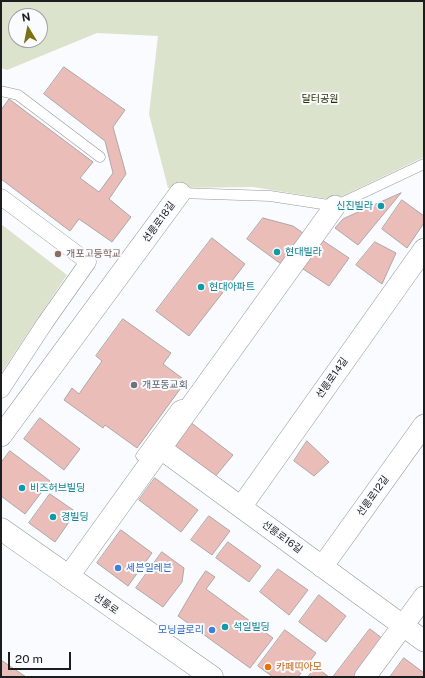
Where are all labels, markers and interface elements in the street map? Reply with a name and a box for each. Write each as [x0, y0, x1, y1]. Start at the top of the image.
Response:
north arrow [8, 8, 48, 48]
text: N [21, 11, 31, 24]
park label: 달터공원 [302, 93, 338, 105]
street label: 선릉로18길 [140, 199, 178, 245]
place label: 신진빌라 [336, 200, 373, 212]
marker: 신진빌라 [376, 201, 386, 211]
place label: 현대빌라 [285, 246, 322, 258]
marker: 현대빌라 [272, 247, 282, 257]
place label: 개포고등학교 [66, 248, 121, 260]
marker: 개포고등학교 [53, 249, 63, 259]
place label: 현대아파트 [209, 281, 255, 293]
marker: 현대아파트 [196, 282, 206, 292]
street label: 선릉로14길 [314, 355, 350, 401]
place label: 개포동교회 [142, 379, 188, 391]
marker: 개포동교회 [129, 380, 139, 390]
street label: 선릉로12길 [354, 474, 392, 518]
place label: 비즈허브빌딩 [30, 482, 85, 494]
marker: 비즈허브빌딩 [17, 483, 27, 493]
place label: 경빌딩 [61, 511, 89, 523]
marker: 경빌딩 [48, 512, 58, 522]
street label: 선릉로16길 [259, 518, 305, 556]
place label: 세븐일레븐 [126, 562, 172, 574]
marker: 세븐일레븐 [113, 563, 123, 573]
street label: 선릉로 [91, 591, 121, 617]
place label: 석일빌딩 [233, 621, 270, 633]
marker: 석일빌딩 [220, 622, 230, 632]
place label: 모닝글로리 [158, 624, 204, 636]
marker: 모닝글로리 [207, 625, 217, 635]
scale bar [10, 644, 73, 670]
text: 20 m [15, 652, 43, 666]
place label: 카페띠아모 [276, 661, 322, 673]
marker: 카페띠아모 [263, 662, 273, 672]

